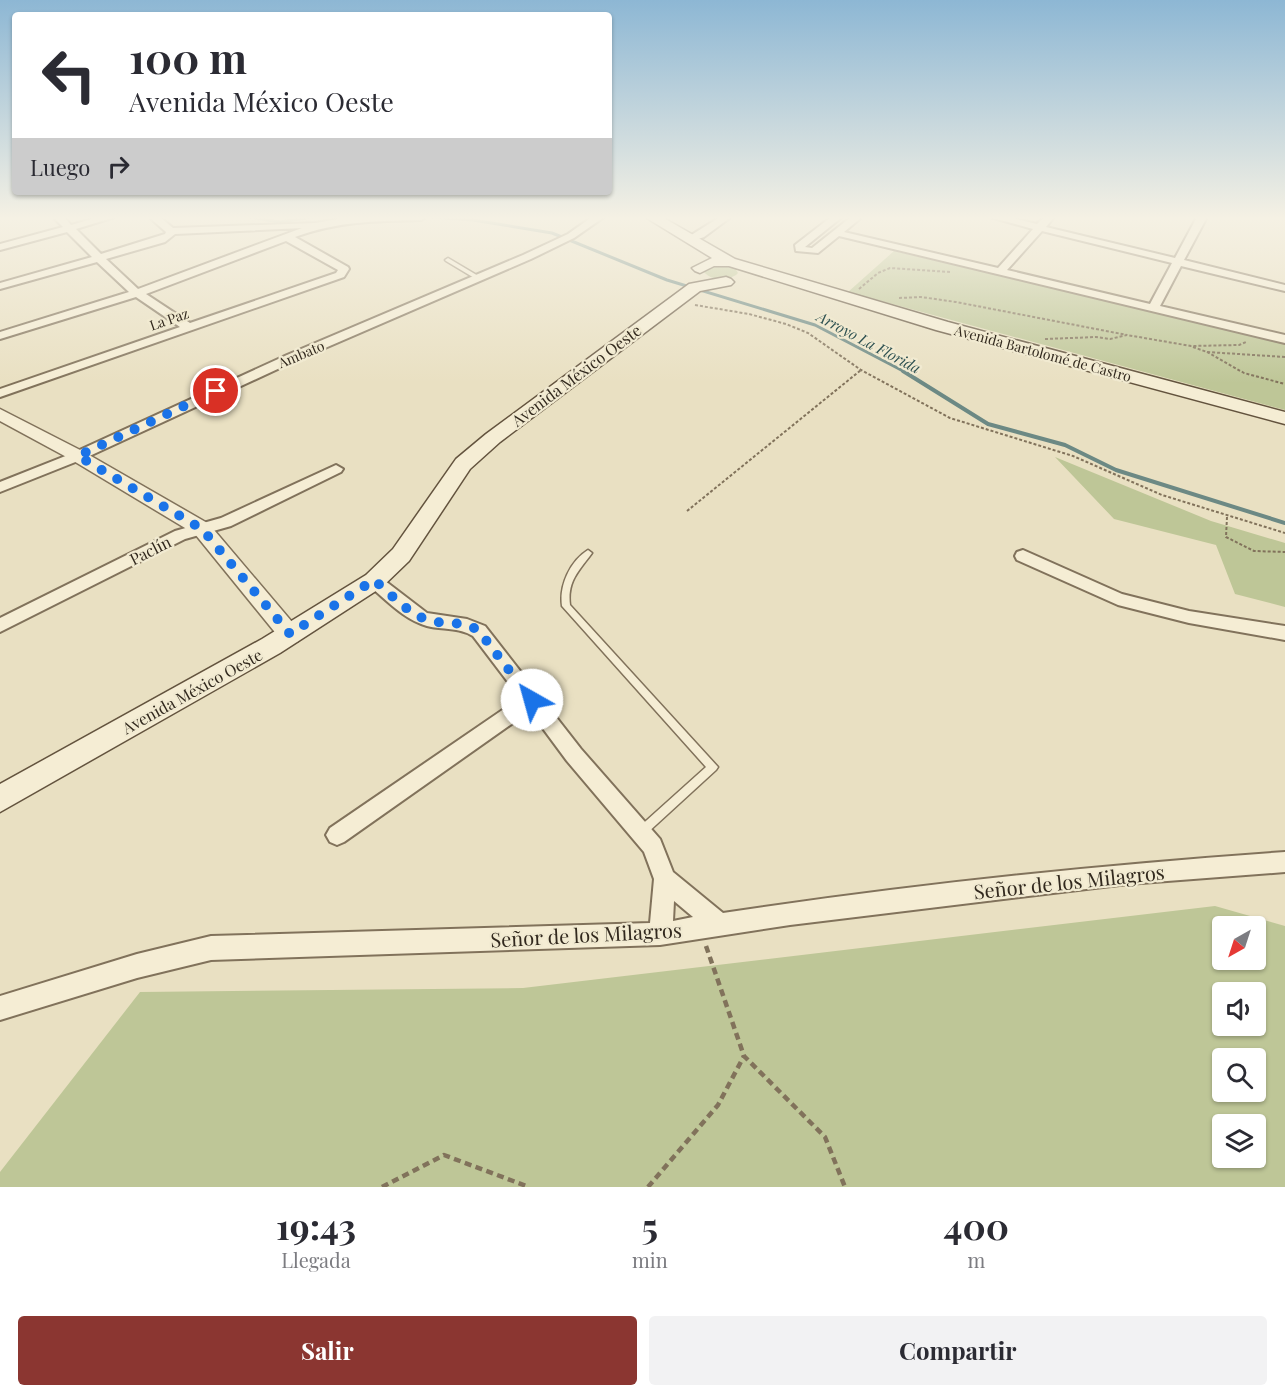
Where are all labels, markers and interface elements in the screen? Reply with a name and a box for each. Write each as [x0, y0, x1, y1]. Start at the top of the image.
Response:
text: 100 m [129, 29, 247, 85]
icon: left [30, 36, 108, 114]
text: Avenida México Oeste [129, 83, 394, 119]
icon: right [102, 150, 135, 183]
text: Luego [30, 152, 90, 182]
street label: La Paz [147, 303, 191, 335]
water label: Arroyo La Florida [812, 305, 925, 378]
street label: Avenida México Oeste [506, 319, 645, 431]
street label: Avenida Bartolomé de Castro [951, 320, 1134, 386]
street label: Ambato [274, 336, 327, 373]
pin [190, 365, 241, 416]
icon: arrive [199, 374, 232, 407]
street label: Paclín [126, 530, 175, 569]
street label: Avenida México Oeste [117, 644, 266, 739]
position arrow [500, 668, 564, 732]
street label: Señor de los Milagros [972, 858, 1166, 904]
street label: Señor de los Milagros [490, 916, 682, 952]
north arrow [1212, 916, 1266, 970]
map controls [1212, 916, 1266, 1168]
button: sound [1212, 982, 1266, 1036]
button: search [1212, 1048, 1266, 1102]
button: layers [1212, 1114, 1266, 1168]
text: 19:43 [276, 1201, 356, 1249]
text: 5 [642, 1201, 658, 1249]
text: 400 [944, 1201, 1009, 1249]
text: Llegada [281, 1246, 351, 1273]
text: min [632, 1246, 668, 1273]
text: m [967, 1246, 985, 1273]
button: Salir [18, 1316, 637, 1385]
button: Compartir [649, 1316, 1267, 1385]

